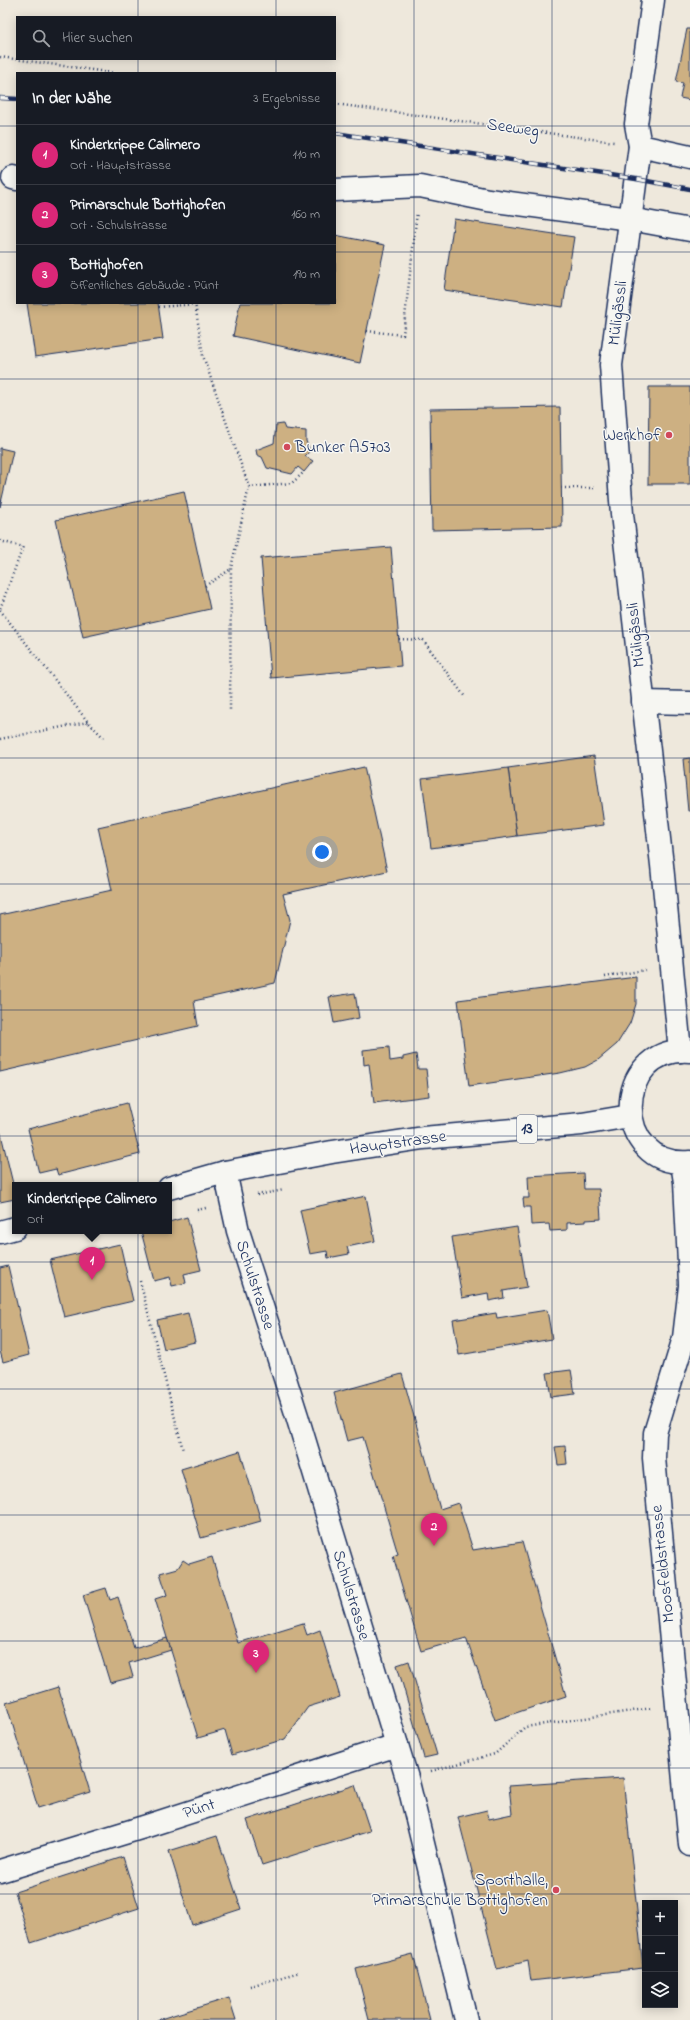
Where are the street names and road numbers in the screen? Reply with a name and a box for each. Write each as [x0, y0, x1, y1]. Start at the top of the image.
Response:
street label: Seeweg [485, 112, 541, 146]
street label: Müligässli [602, 279, 636, 347]
street label: Müligässli [620, 601, 654, 669]
road number: 13 [517, 1115, 537, 1143]
street label: Hauptstrasse [348, 1124, 448, 1162]
street label: Schulstrasse [229, 1237, 281, 1333]
street label: Moosfeldstrasse [644, 1503, 682, 1624]
street label: Schulstrasse [325, 1547, 377, 1643]
street label: Pünt [180, 1792, 219, 1826]

